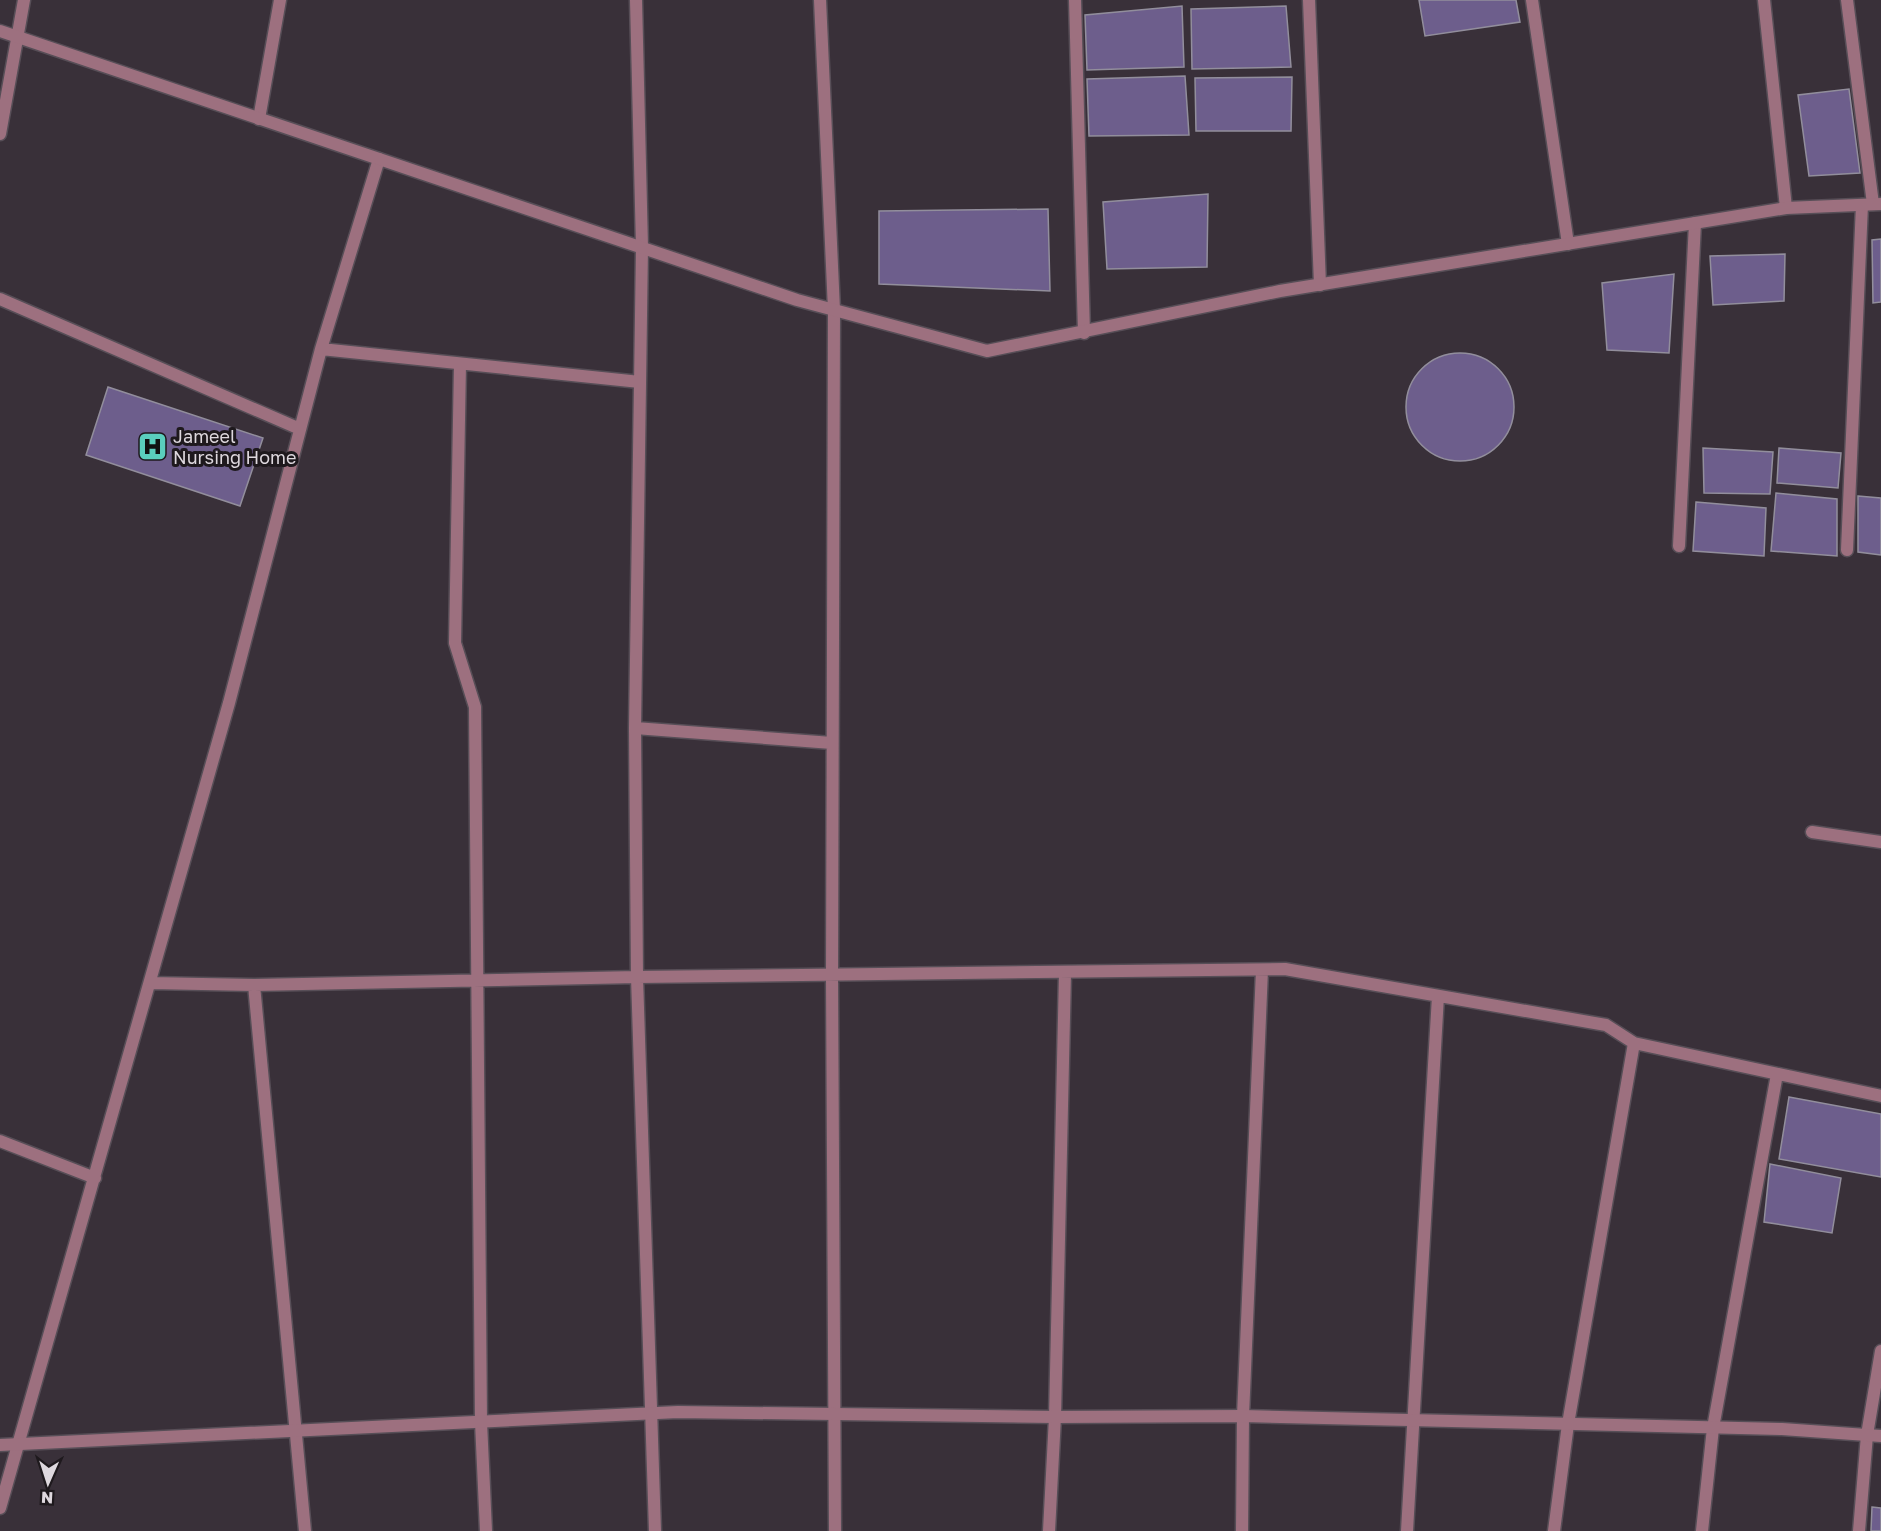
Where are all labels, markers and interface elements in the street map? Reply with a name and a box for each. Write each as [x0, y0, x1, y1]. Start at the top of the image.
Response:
place label: Jameel Nursing Home [173, 425, 296, 468]
hospital icon: Jameel Nursing Home [136, 431, 168, 463]
north arrow [18, 1453, 78, 1513]
text: N [41, 1488, 54, 1508]

